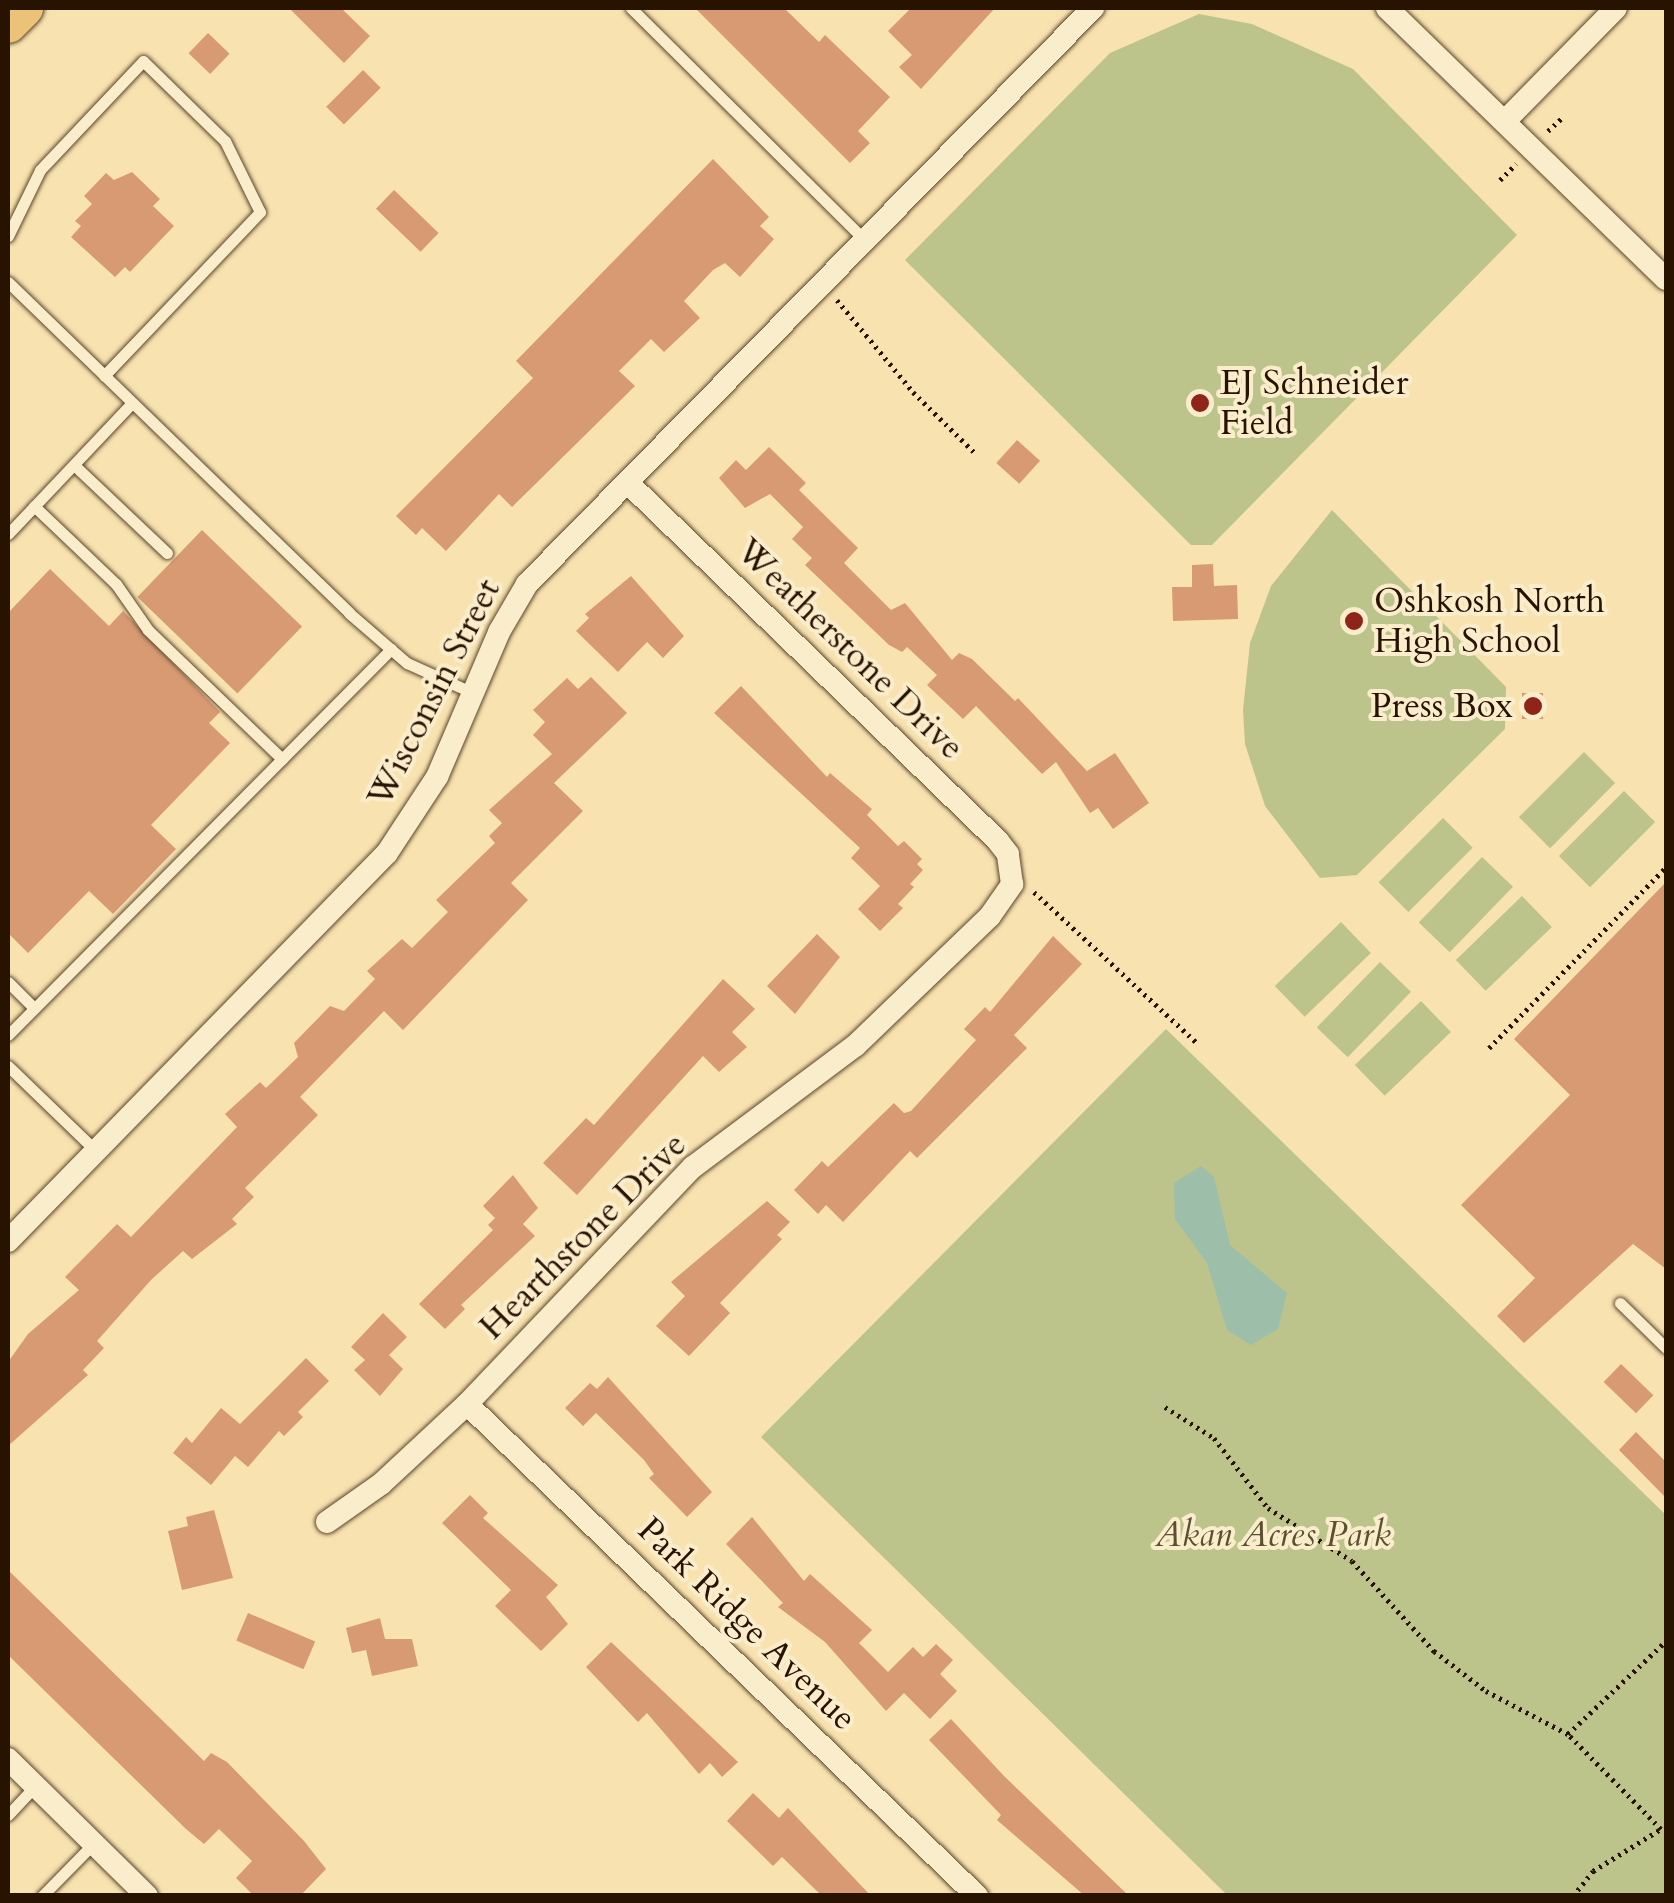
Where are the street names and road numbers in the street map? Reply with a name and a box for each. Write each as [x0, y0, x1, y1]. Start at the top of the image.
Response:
street label: Weatherstone Drive [727, 530, 973, 768]
street label: Wisconsin Street [359, 572, 509, 814]
street label: Hearthstone Drive [471, 1124, 695, 1348]
street label: Park Ridge Avenue [629, 1509, 865, 1739]

